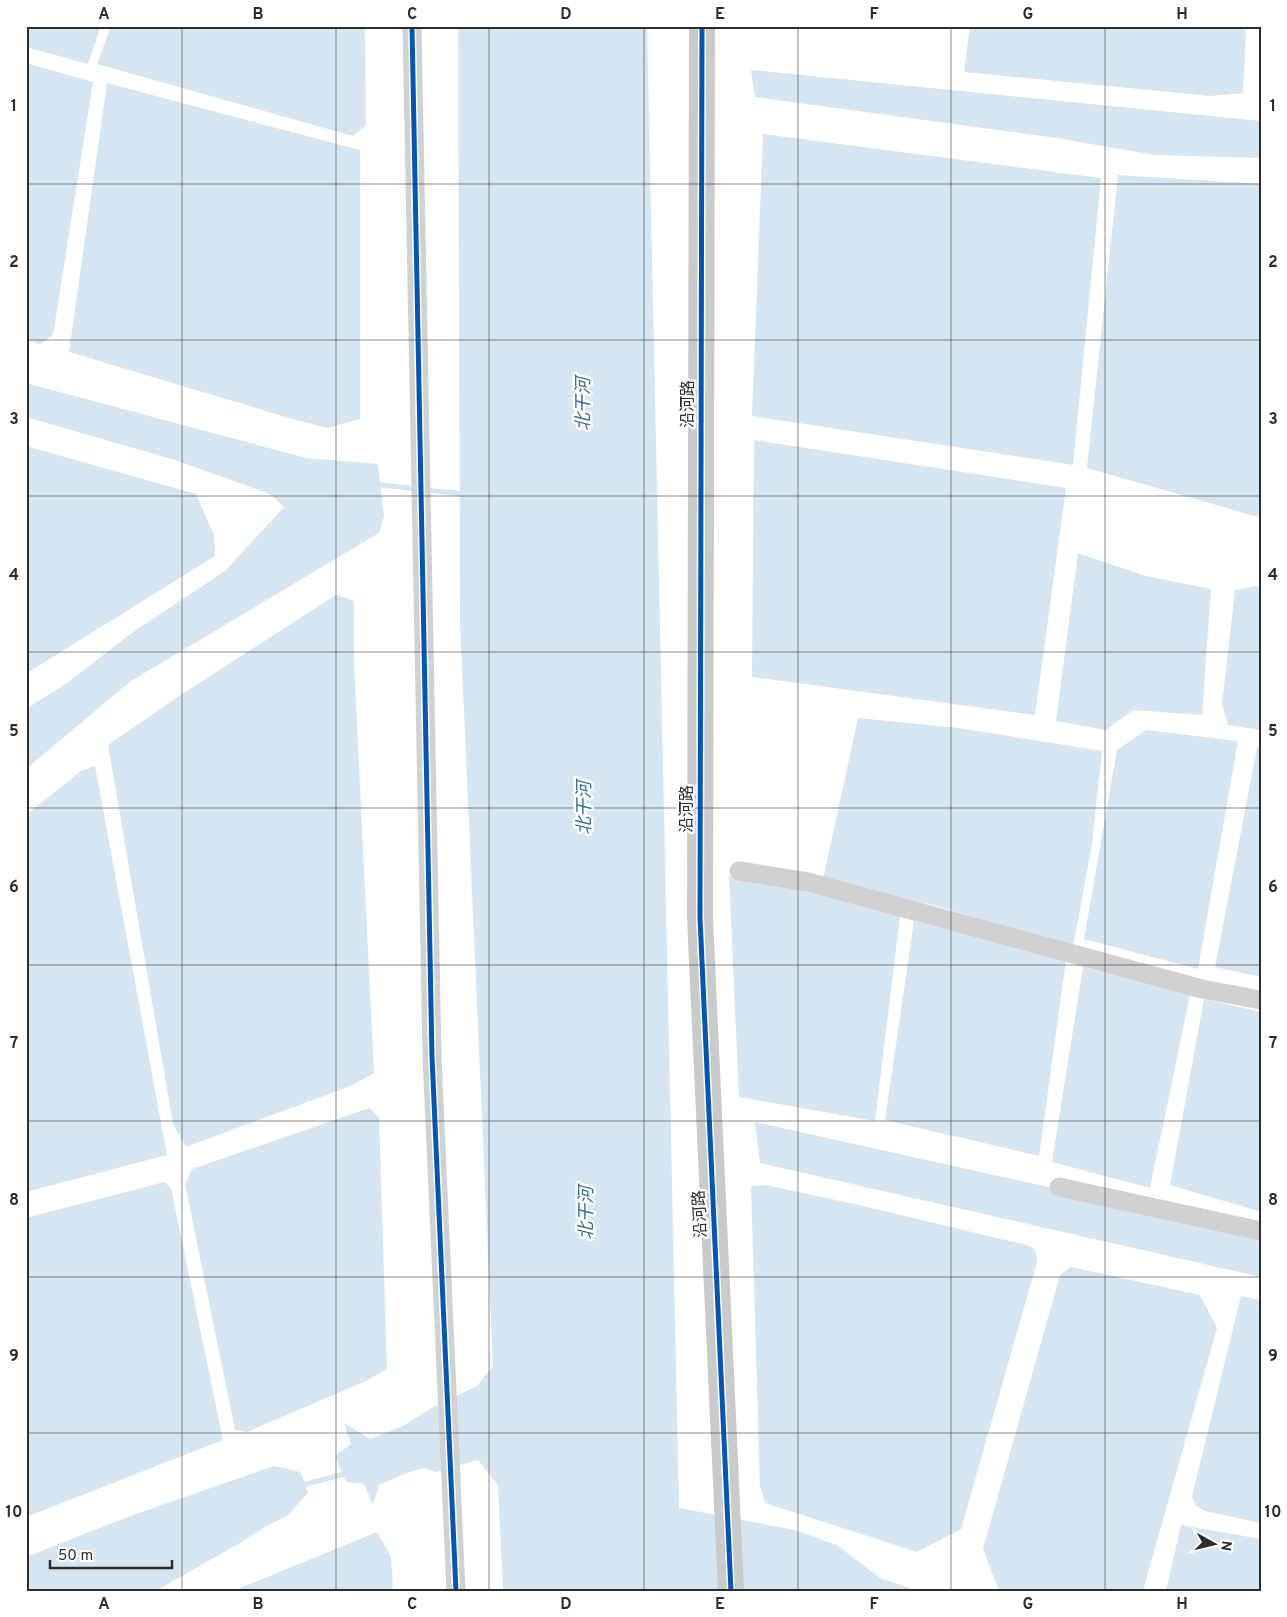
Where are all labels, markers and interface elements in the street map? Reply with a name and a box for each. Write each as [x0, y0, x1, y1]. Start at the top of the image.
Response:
text: A [98, 5, 110, 25]
text: B [252, 5, 264, 25]
text: C [407, 5, 417, 25]
text: D [560, 5, 572, 25]
text: E [715, 5, 725, 25]
text: F [869, 5, 879, 25]
text: G [1023, 5, 1033, 25]
text: H [1176, 5, 1188, 25]
text: 1 [11, 97, 17, 117]
text: 1 [1270, 97, 1276, 117]
text: 2 [9, 253, 19, 273]
text: 2 [1268, 253, 1278, 273]
water label: 北干河 [573, 374, 596, 431]
street label: 沿河路 [679, 380, 699, 428]
text: 3 [9, 410, 19, 430]
text: 3 [1268, 410, 1278, 430]
text: 4 [9, 566, 19, 586]
text: 4 [1268, 566, 1278, 586]
text: 5 [9, 722, 19, 742]
text: 5 [1268, 722, 1278, 742]
water label: 北干河 [574, 778, 597, 835]
street label: 沿河路 [678, 785, 698, 833]
text: 6 [9, 878, 19, 898]
text: 6 [1268, 878, 1278, 898]
text: 7 [10, 1034, 18, 1054]
text: 7 [1269, 1034, 1277, 1054]
water label: 北干河 [576, 1183, 599, 1240]
street label: 沿河路 [690, 1190, 712, 1238]
text: 8 [9, 1191, 19, 1211]
text: 8 [1268, 1191, 1278, 1211]
text: 9 [9, 1347, 19, 1367]
text: 9 [1268, 1347, 1278, 1367]
text: 10 [6, 1503, 22, 1523]
text: 10 [1265, 1503, 1281, 1523]
north arrow [1190, 1520, 1240, 1570]
scale bar [50, 1537, 172, 1569]
text: N [1216, 1539, 1235, 1552]
text: 50 m [58, 1547, 93, 1566]
text: A [98, 1595, 110, 1615]
text: B [252, 1595, 264, 1615]
text: C [407, 1595, 417, 1615]
text: D [560, 1595, 572, 1615]
text: E [715, 1595, 725, 1615]
text: F [869, 1595, 879, 1615]
text: G [1023, 1595, 1033, 1615]
text: H [1176, 1595, 1188, 1615]

